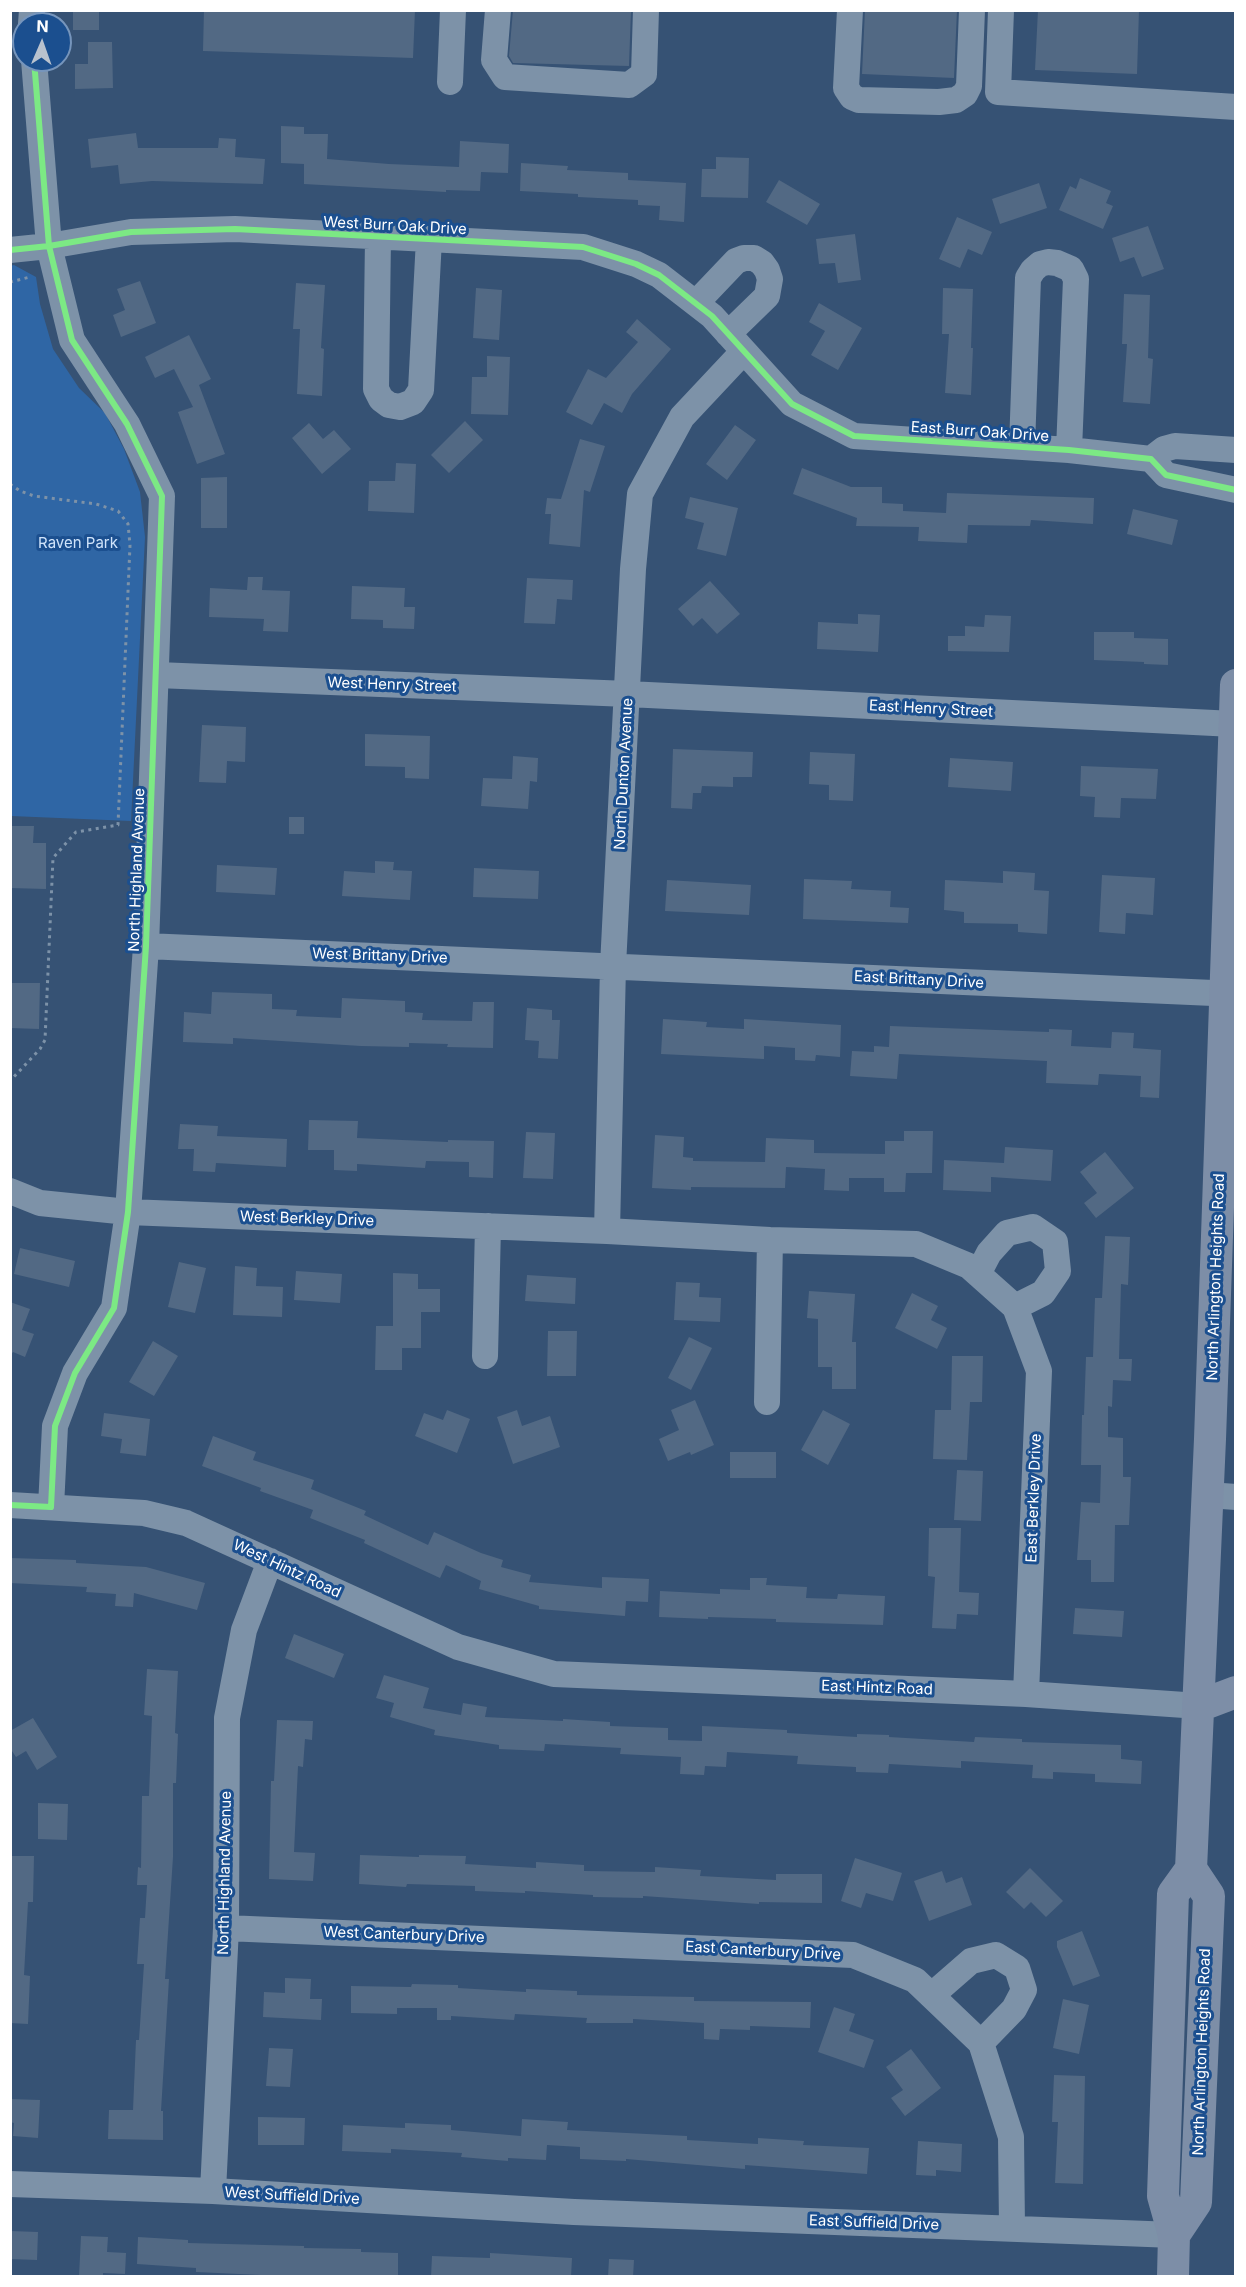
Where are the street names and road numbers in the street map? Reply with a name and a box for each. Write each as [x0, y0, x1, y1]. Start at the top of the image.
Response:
street label: West Burr Oak Drive [323, 213, 467, 239]
street label: East Burr Oak Drive [910, 418, 1050, 446]
street label: West Henry Street [327, 674, 457, 696]
street label: East Henry Street [869, 697, 993, 721]
street label: North Dunton Avenue [611, 698, 637, 850]
street label: North Highland Avenue [125, 788, 149, 952]
street label: West Brittany Drive [312, 945, 448, 967]
street label: East Brittany Drive [853, 968, 985, 992]
street label: North Arlington Heights Road [1203, 1173, 1229, 1381]
street label: West Berkley Drive [240, 1208, 374, 1230]
street label: East Berkley Drive [1023, 1433, 1045, 1563]
street label: West Hintz Road [230, 1536, 344, 1602]
street label: East Hintz Road [821, 1677, 933, 1699]
street label: North Highland Avenue [215, 1791, 235, 1955]
street label: West Canterbury Drive [323, 1923, 485, 1947]
street label: East Canterbury Drive [685, 1938, 841, 1964]
street label: North Arlington Heights Road [1189, 1948, 1215, 2156]
street label: West Suffield Drive [224, 2183, 360, 2209]
street label: East Suffield Drive [809, 2212, 939, 2234]

